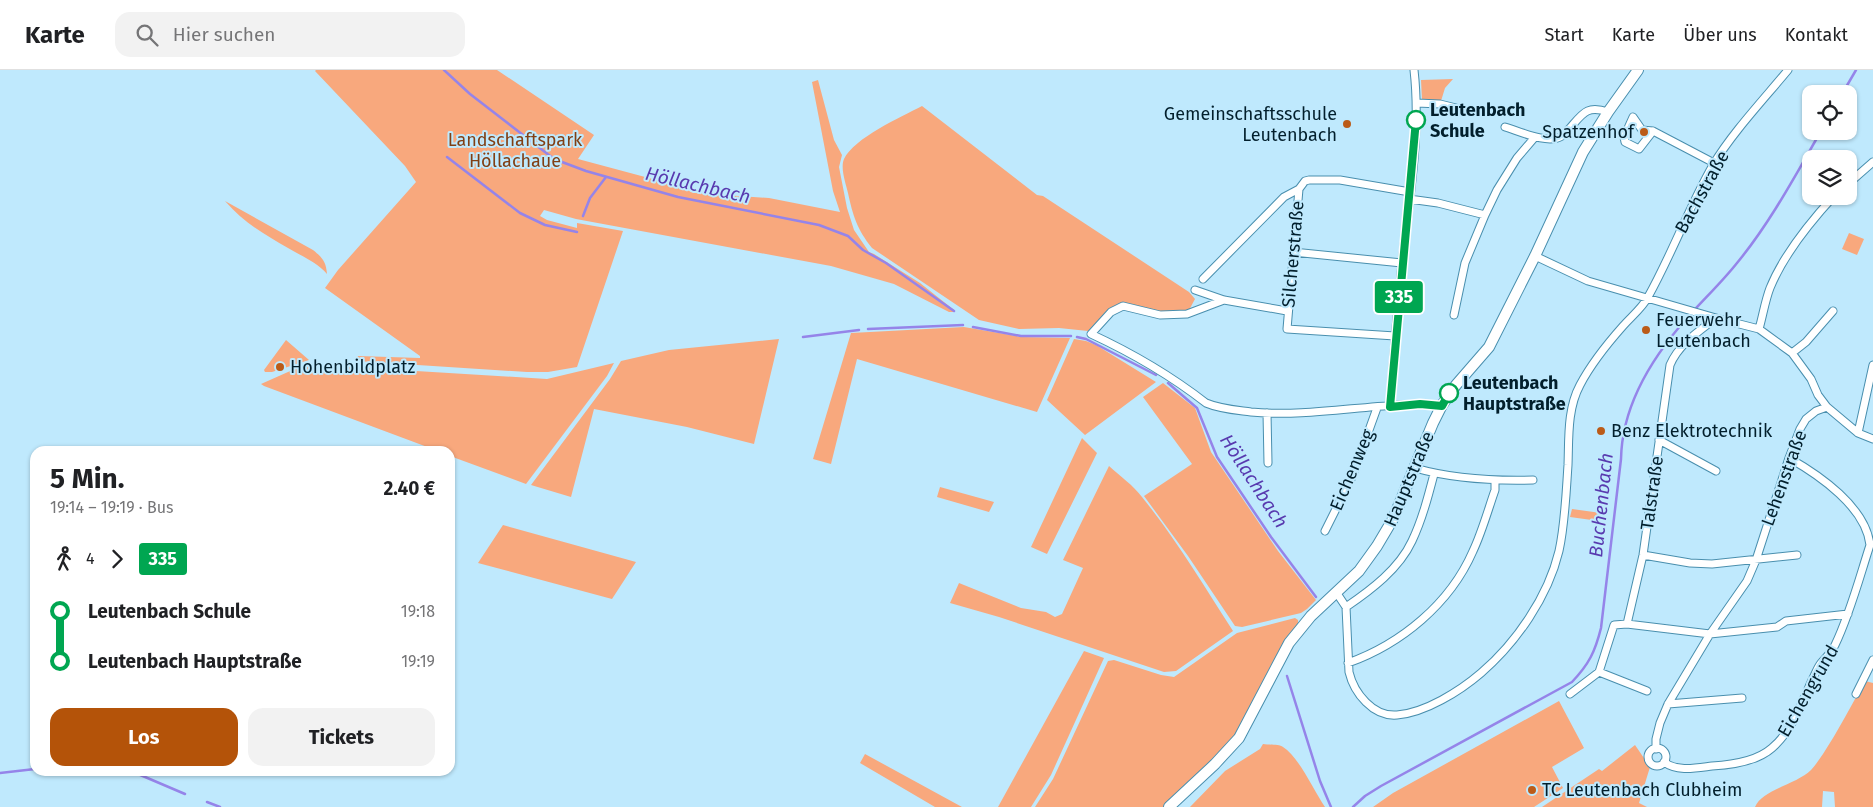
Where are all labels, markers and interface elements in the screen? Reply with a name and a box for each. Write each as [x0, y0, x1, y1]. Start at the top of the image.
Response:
search box [115, 12, 465, 57]
text: Karte [25, 21, 85, 49]
icon: search [133, 21, 161, 49]
text: Hier suchen [173, 23, 275, 46]
text: Start [1544, 24, 1584, 46]
text: Karte [1612, 24, 1655, 46]
text: Über uns [1683, 24, 1757, 46]
text: Kontakt [1785, 24, 1848, 46]
map controls [1802, 85, 1857, 205]
button: locate [1802, 85, 1857, 140]
place label: Leutenbach Schule [1430, 99, 1525, 142]
place label: Gemeinschaftsschule Leutenbach [1164, 103, 1337, 146]
marker: Leutenbach Schule [1406, 110, 1426, 130]
marker: Gemeinschaftsschule Leutenbach [1341, 118, 1353, 130]
place label: Spatzenhof [1542, 121, 1636, 143]
marker: Spatzenhof [1638, 126, 1650, 138]
park label: Landschaftspark Höllachaue [448, 129, 583, 172]
street label: Bachstraße [1670, 147, 1734, 237]
button: layers [1802, 150, 1857, 205]
water label: Höllachbach [643, 162, 753, 208]
street label: Silcherstraße [1277, 200, 1309, 308]
line badge: 335 [1370, 281, 1428, 313]
text: 335 [1385, 286, 1413, 308]
place label: Feuerwehr Leutenbach [1656, 309, 1751, 352]
marker: Feuerwehr Leutenbach [1640, 324, 1652, 336]
place label: Hohenbildplatz [290, 356, 416, 378]
marker: Hohenbildplatz [274, 361, 286, 373]
place label: Leutenbach Hauptstraße [1463, 372, 1566, 415]
marker: Leutenbach Hauptstraße [1439, 383, 1459, 403]
place label: Benz Elektrotechnik [1611, 420, 1773, 442]
street label: Eichenweg [1325, 425, 1379, 514]
marker: Benz Elektrotechnik [1595, 425, 1607, 437]
street label: Lehenstraße [1756, 427, 1812, 529]
street label: Hauptstraße [1379, 428, 1439, 530]
water label: Höllachbach [1215, 430, 1293, 532]
water label: Buchenbach [1584, 452, 1618, 558]
street label: Talstraße [1636, 454, 1668, 532]
text: 5 Min. [50, 462, 124, 495]
text: 2.40 € [383, 477, 435, 500]
text: 19:14 – 19:19 · Bus [50, 498, 173, 517]
icon: walk [50, 545, 78, 573]
icon: forward [103, 545, 131, 573]
text: 335 [149, 548, 177, 570]
text: 4 [86, 549, 95, 568]
text: Leutenbach Schule [88, 600, 251, 623]
text: 19:18 [401, 602, 435, 621]
street label: Eichengrund [1773, 641, 1843, 741]
text: Leutenbach Hauptstraße [88, 650, 302, 673]
text: 19:19 [401, 652, 435, 671]
button: Los [50, 708, 238, 766]
button: Tickets [248, 708, 435, 766]
place label: TC Leutenbach Clubheim [1542, 779, 1742, 801]
marker: TC Leutenbach Clubheim [1526, 784, 1538, 796]

